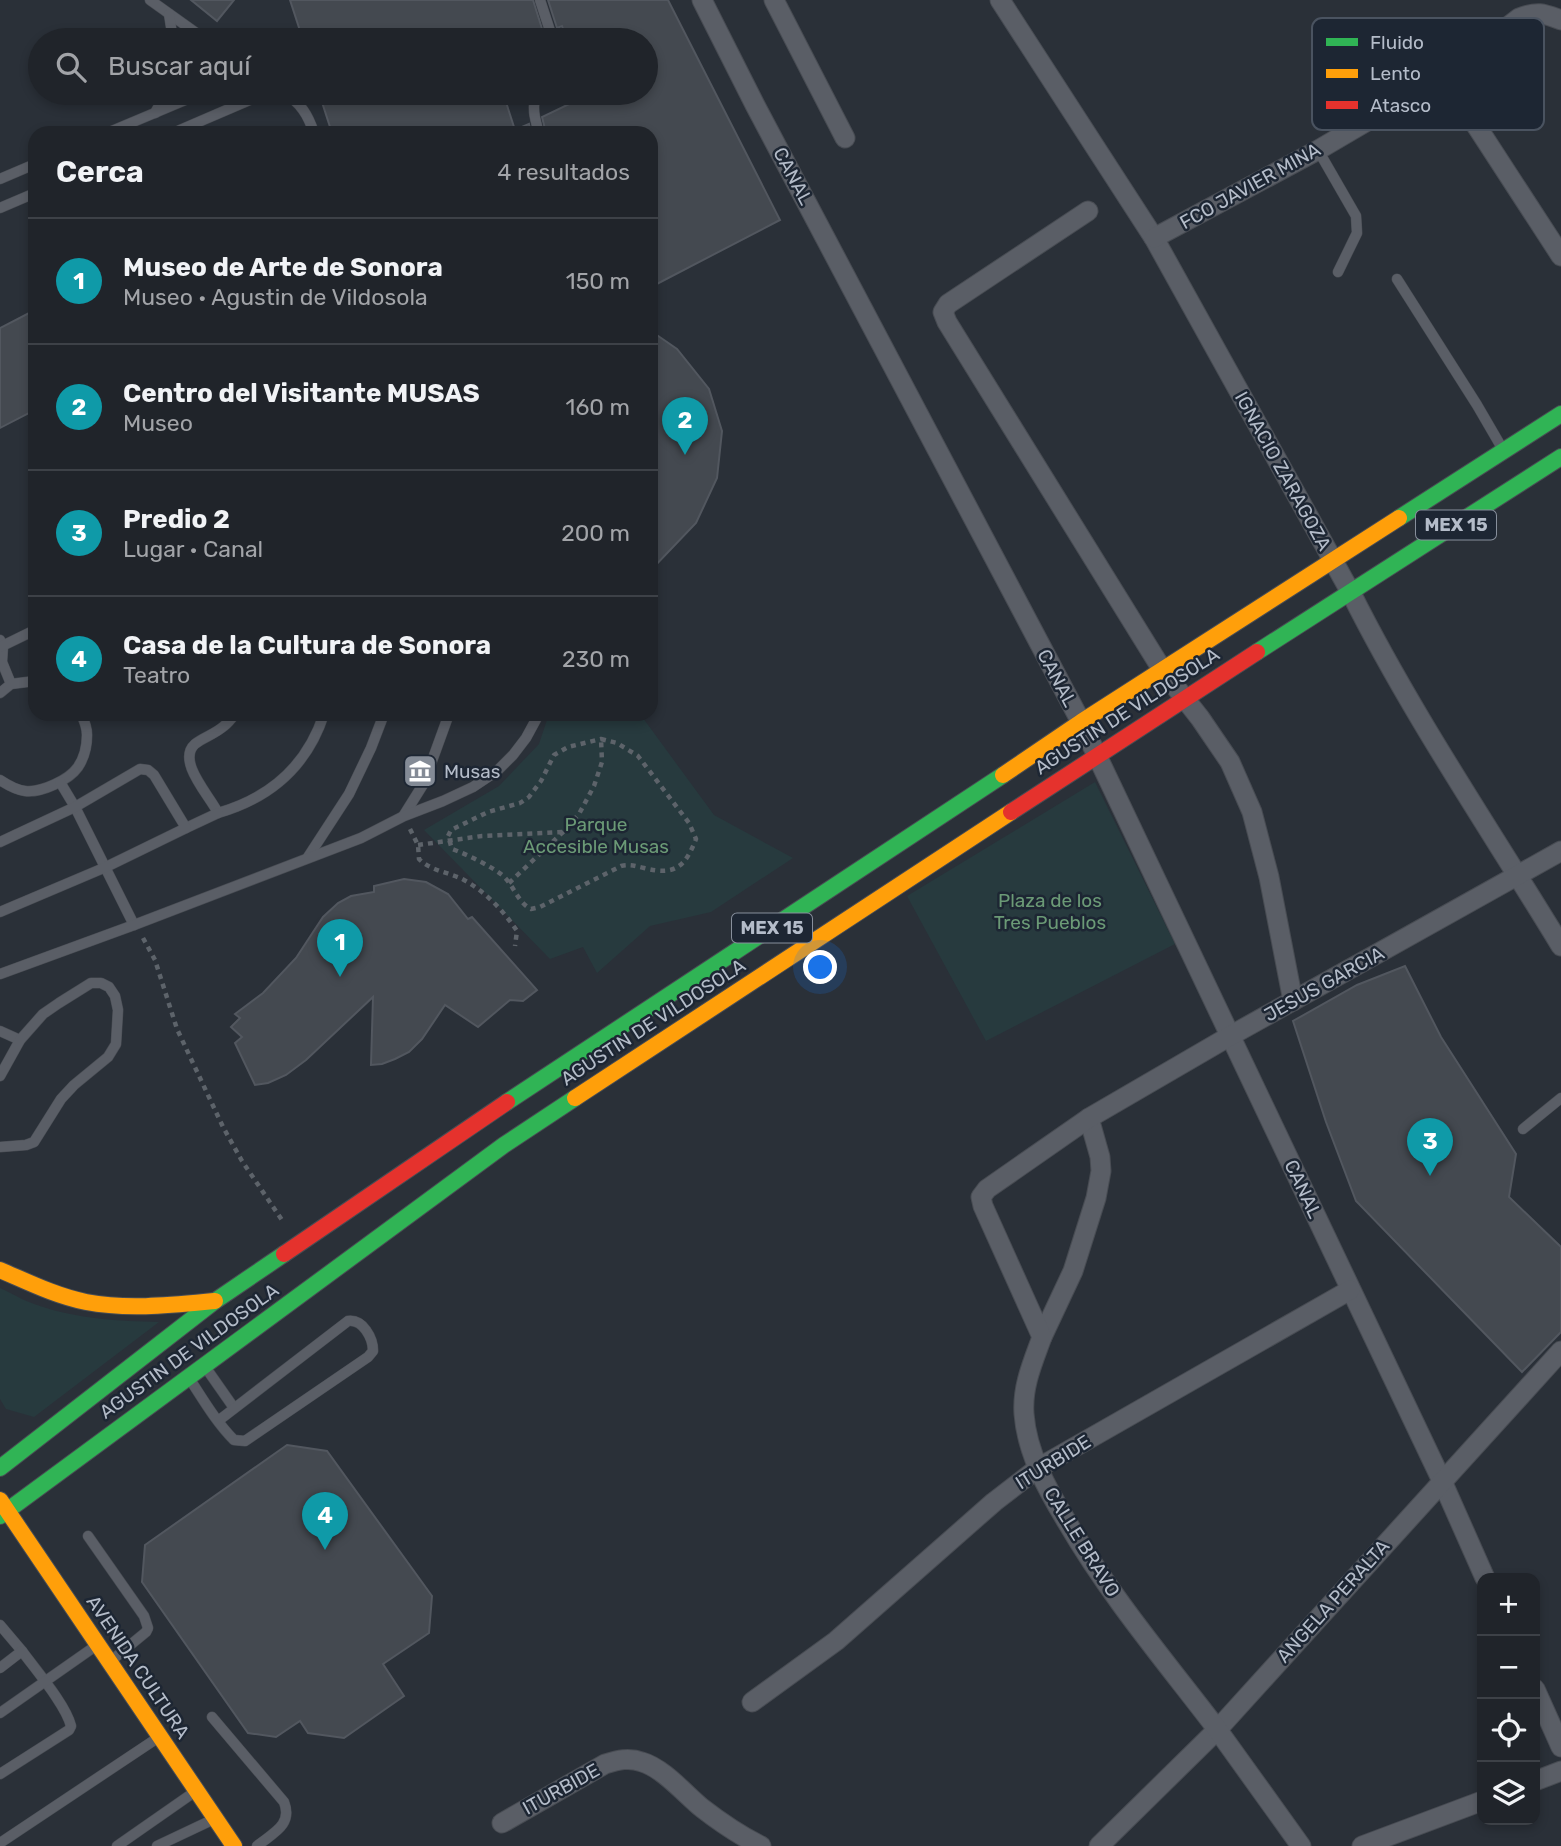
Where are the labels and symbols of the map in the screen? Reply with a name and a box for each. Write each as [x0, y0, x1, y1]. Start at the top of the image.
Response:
legend [1312, 18, 1544, 130]
text: Fluido [1370, 31, 1424, 54]
text: Lento [1370, 62, 1421, 85]
text: Atasco [1370, 94, 1431, 117]
street label: FCO JAVIER MINA [1176, 138, 1325, 234]
street label: CANAL [768, 143, 818, 209]
street label: IGNACIO ZARAGOZA [1230, 388, 1336, 555]
pin: 2 [662, 397, 708, 455]
road number: MEX 15 [1416, 510, 1496, 540]
street label: AGUSTIN DE VILDOSOLA [1030, 642, 1224, 779]
street label: CANAL [1032, 645, 1082, 711]
museum icon: Musas [401, 752, 439, 790]
place label: Musas [444, 760, 500, 783]
park label: Parque Accesible Musas [523, 813, 669, 858]
park label: Plaza de los Tres Pueblos [994, 889, 1106, 934]
road number: MEX 15 [732, 914, 812, 943]
pin: 1 [317, 919, 363, 977]
street label: JESUS GARCIA [1260, 941, 1388, 1026]
your location [803, 950, 837, 984]
street label: AGUSTIN DE VILDOSOLA [556, 953, 750, 1090]
pin: 3 [1407, 1118, 1453, 1176]
street label: CANAL [1279, 1156, 1327, 1222]
street label: AGUSTIN DE VILDOSOLA [95, 1278, 283, 1424]
street label: ITURBIDE [1011, 1430, 1095, 1494]
street label: CALLE BRAVO [1039, 1483, 1125, 1601]
pin: 4 [302, 1492, 348, 1550]
street label: ANGELA PERALTA [1272, 1535, 1394, 1667]
street label: AVENIDA CULTURA [82, 1591, 195, 1743]
street label: ITURBIDE [518, 1758, 604, 1820]

